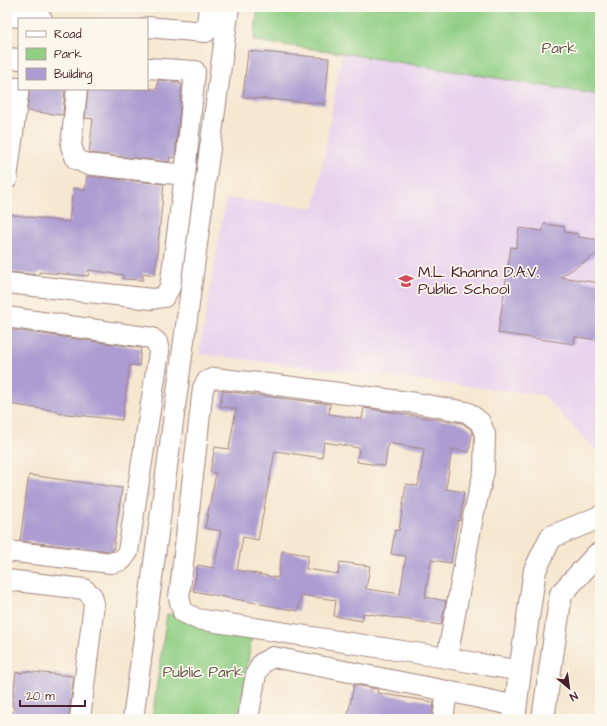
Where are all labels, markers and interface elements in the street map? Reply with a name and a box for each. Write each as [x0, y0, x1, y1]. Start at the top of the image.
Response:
legend [18, 18, 148, 90]
text: Road [54, 26, 82, 43]
park label: Park [542, 38, 576, 59]
text: Park [54, 46, 82, 63]
text: Building [54, 66, 92, 84]
place label: M.L. Khanna D.A.V. Public School [418, 262, 539, 300]
school or university icon: M.L. Khanna D.A.V. Public School [397, 272, 415, 290]
park label: Public Park [163, 662, 243, 683]
north arrow [549, 668, 589, 708]
scale bar [20, 682, 85, 708]
text: 20 m [26, 688, 55, 705]
text: N [567, 688, 580, 705]

